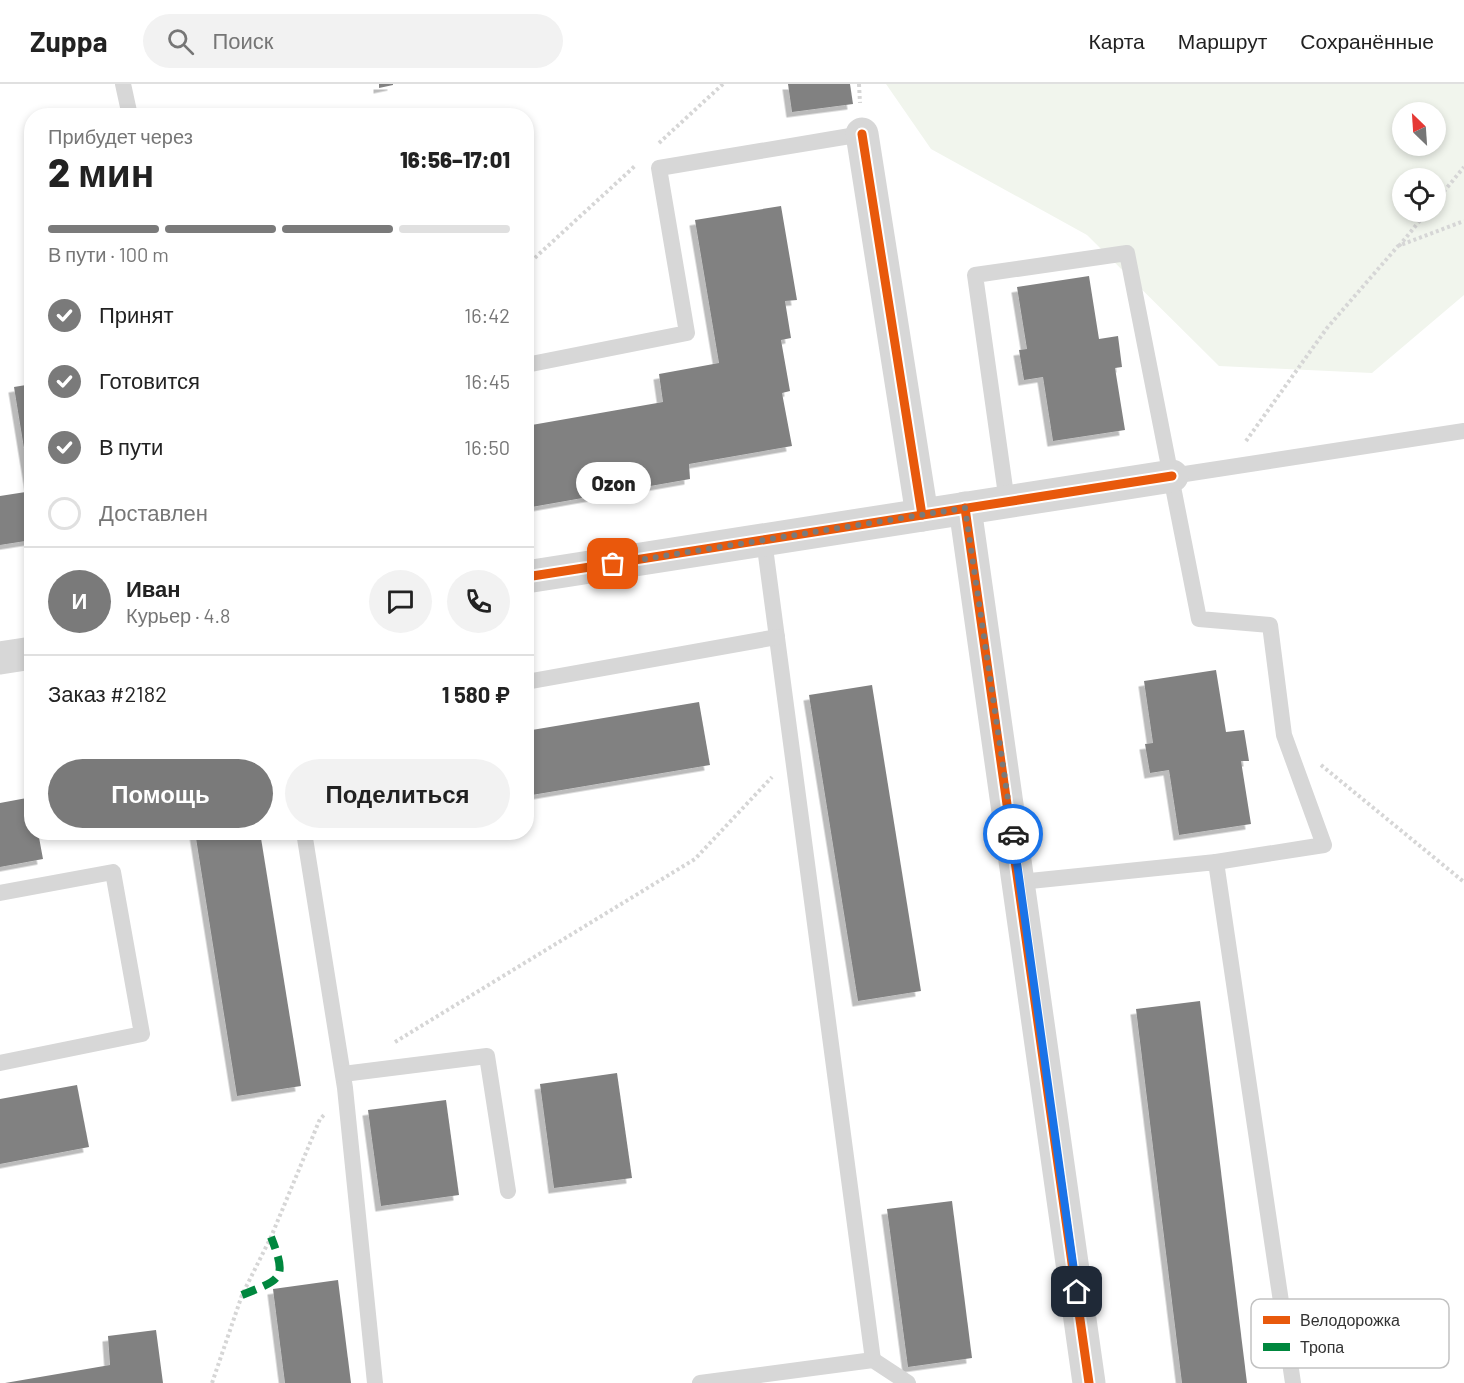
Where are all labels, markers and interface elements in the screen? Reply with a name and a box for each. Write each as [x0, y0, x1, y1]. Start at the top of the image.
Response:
search box [143, 14, 563, 68]
text: Zuppa [30, 24, 107, 58]
icon: search [164, 25, 197, 58]
text: Поиск [212, 27, 273, 53]
text: Карта [1089, 28, 1145, 53]
text: Маршрут [1178, 28, 1267, 53]
text: Сохранённые [1300, 28, 1434, 53]
north arrow [1392, 102, 1446, 156]
map controls [1392, 102, 1446, 222]
text: Прибудет через [48, 124, 193, 148]
text: 16:56–17:01 [400, 146, 510, 172]
text: 2 мин [48, 148, 154, 195]
button: locate [1392, 168, 1446, 222]
text: В пути · 100 m [48, 242, 169, 266]
icon: check [48, 299, 81, 332]
text: Принят [99, 301, 173, 327]
text: 16:42 [464, 303, 510, 327]
icon: check [48, 365, 81, 398]
text: Готовится [99, 367, 200, 393]
text: 16:45 [465, 369, 510, 393]
icon: check [48, 431, 81, 464]
text: В пути [99, 433, 163, 459]
text: 16:50 [464, 435, 510, 459]
callout: Ozon [576, 462, 650, 504]
text: Ozon [592, 471, 635, 495]
text: Доставлен [99, 499, 208, 525]
pin [587, 538, 638, 589]
icon: bag [596, 547, 629, 580]
button: chat [369, 570, 432, 633]
button: phone [447, 570, 510, 633]
text: Иван [126, 575, 181, 601]
text: И [72, 587, 87, 613]
text: Курьер · 4.8 [126, 603, 230, 627]
text: Заказ #2182 [48, 680, 167, 706]
text: 1 580 ₽ [442, 681, 510, 707]
button: Помощь [48, 759, 273, 828]
button: Поделиться [285, 759, 510, 828]
courier [983, 804, 1043, 864]
icon: car [997, 818, 1030, 851]
pin [1051, 1266, 1102, 1317]
icon: home [1060, 1275, 1093, 1308]
legend [1251, 1299, 1449, 1368]
text: Велодорожка [1300, 1310, 1400, 1329]
text: Тропа [1300, 1337, 1344, 1356]

